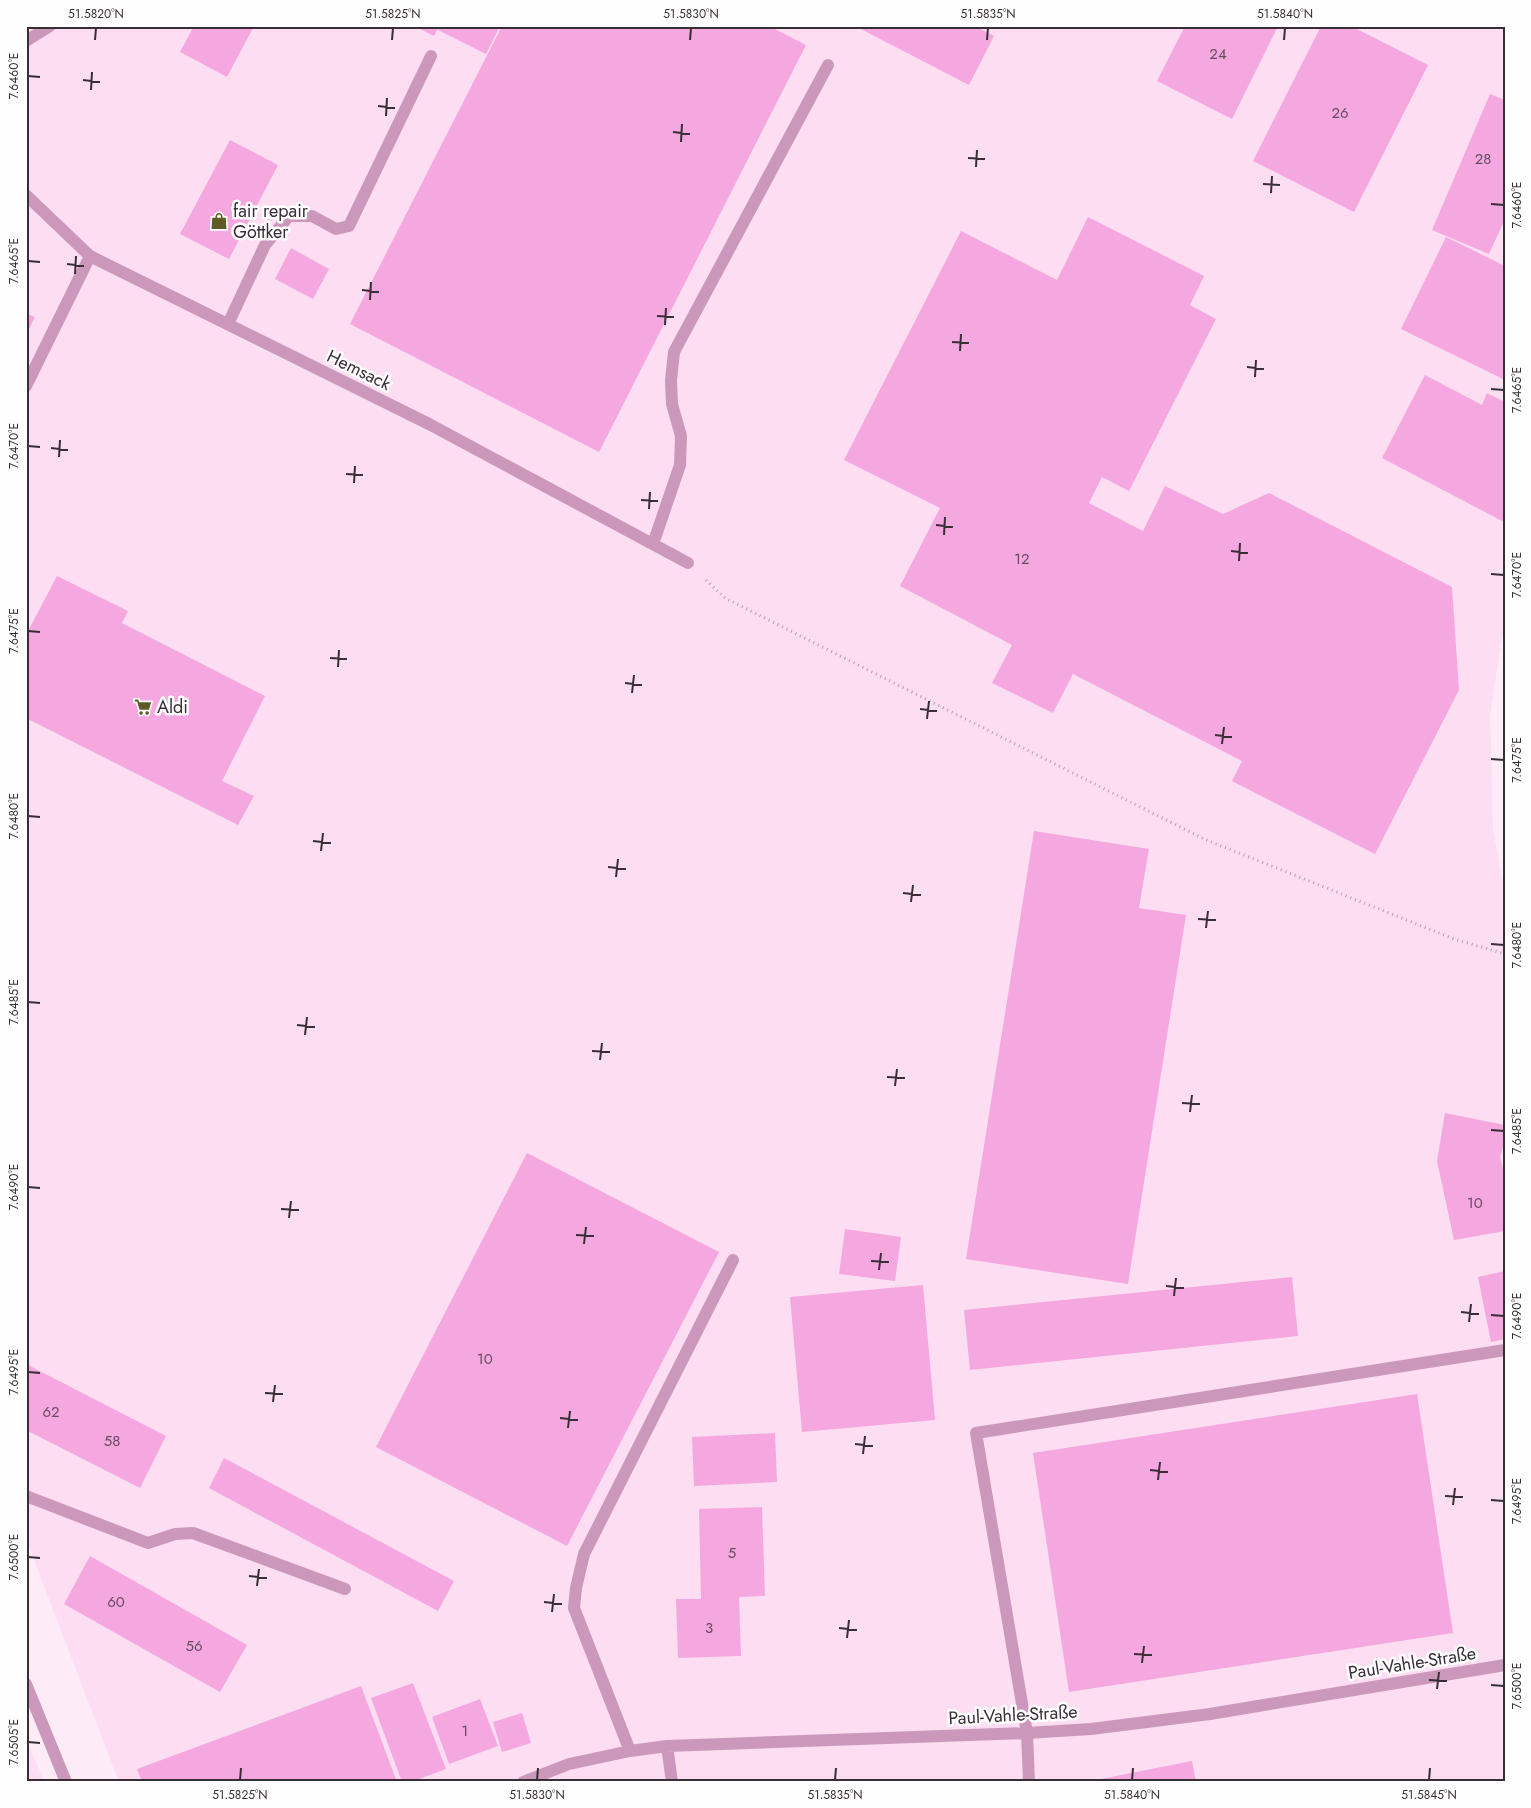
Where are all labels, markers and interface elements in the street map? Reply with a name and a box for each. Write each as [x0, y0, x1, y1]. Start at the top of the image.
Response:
text: 51.5820°N [68, 5, 124, 23]
text: 51.5825°N [365, 5, 421, 23]
text: 51.5830°N [663, 5, 719, 23]
text: 51.5835°N [960, 5, 1016, 23]
text: 51.5840°N [1257, 5, 1313, 23]
house number: 24 [1209, 43, 1227, 65]
text: 7.6460°E [5, 53, 23, 99]
house number: 26 [1331, 102, 1349, 124]
house number: 28 [1475, 148, 1491, 170]
text: 7.6460°E [1508, 182, 1526, 228]
place label: fair repair Göttker [233, 198, 309, 245]
shop icon: fair repair Göttker [209, 211, 229, 231]
text: 7.6465°E [5, 238, 23, 284]
street label: Hemsack [322, 343, 396, 397]
text: 7.6465°E [1508, 367, 1526, 413]
text: 7.6470°E [5, 423, 23, 469]
house number: 12 [1014, 548, 1030, 570]
text: 7.6470°E [1508, 552, 1526, 598]
text: 7.6475°E [5, 608, 23, 654]
place label: Aldi [157, 694, 188, 720]
supermarket icon: Aldi [133, 697, 153, 717]
text: 7.6475°E [1508, 737, 1526, 783]
text: 7.6480°E [5, 793, 23, 839]
text: 7.6480°E [1508, 922, 1526, 968]
text: 7.6485°E [5, 979, 23, 1025]
text: 7.6485°E [1508, 1108, 1526, 1154]
text: 7.6490°E [5, 1164, 23, 1210]
house number: 10 [1467, 1192, 1483, 1214]
text: 7.6490°E [1508, 1293, 1526, 1339]
house number: 10 [477, 1348, 493, 1370]
text: 7.6495°E [5, 1349, 23, 1395]
house number: 62 [42, 1401, 60, 1423]
house number: 58 [104, 1430, 120, 1452]
text: 7.6495°E [1508, 1478, 1526, 1524]
text: 7.6500°E [5, 1534, 23, 1580]
house number: 5 [728, 1542, 736, 1564]
house number: 60 [107, 1591, 125, 1613]
house number: 3 [705, 1617, 713, 1639]
house number: 56 [185, 1635, 203, 1657]
street label: Paul-Vahle-Straße [1346, 1640, 1478, 1686]
text: 7.6500°E [1508, 1663, 1526, 1709]
street label: Paul-Vahle-Straße [948, 1699, 1078, 1731]
text: 7.6505°E [5, 1719, 23, 1765]
house number: 1 [462, 1720, 468, 1742]
text: 51.5825°N [212, 1786, 268, 1804]
text: 51.5830°N [509, 1786, 565, 1804]
text: 51.5835°N [807, 1786, 863, 1804]
text: 51.5840°N [1104, 1786, 1160, 1804]
text: 51.5845°N [1401, 1786, 1457, 1804]

